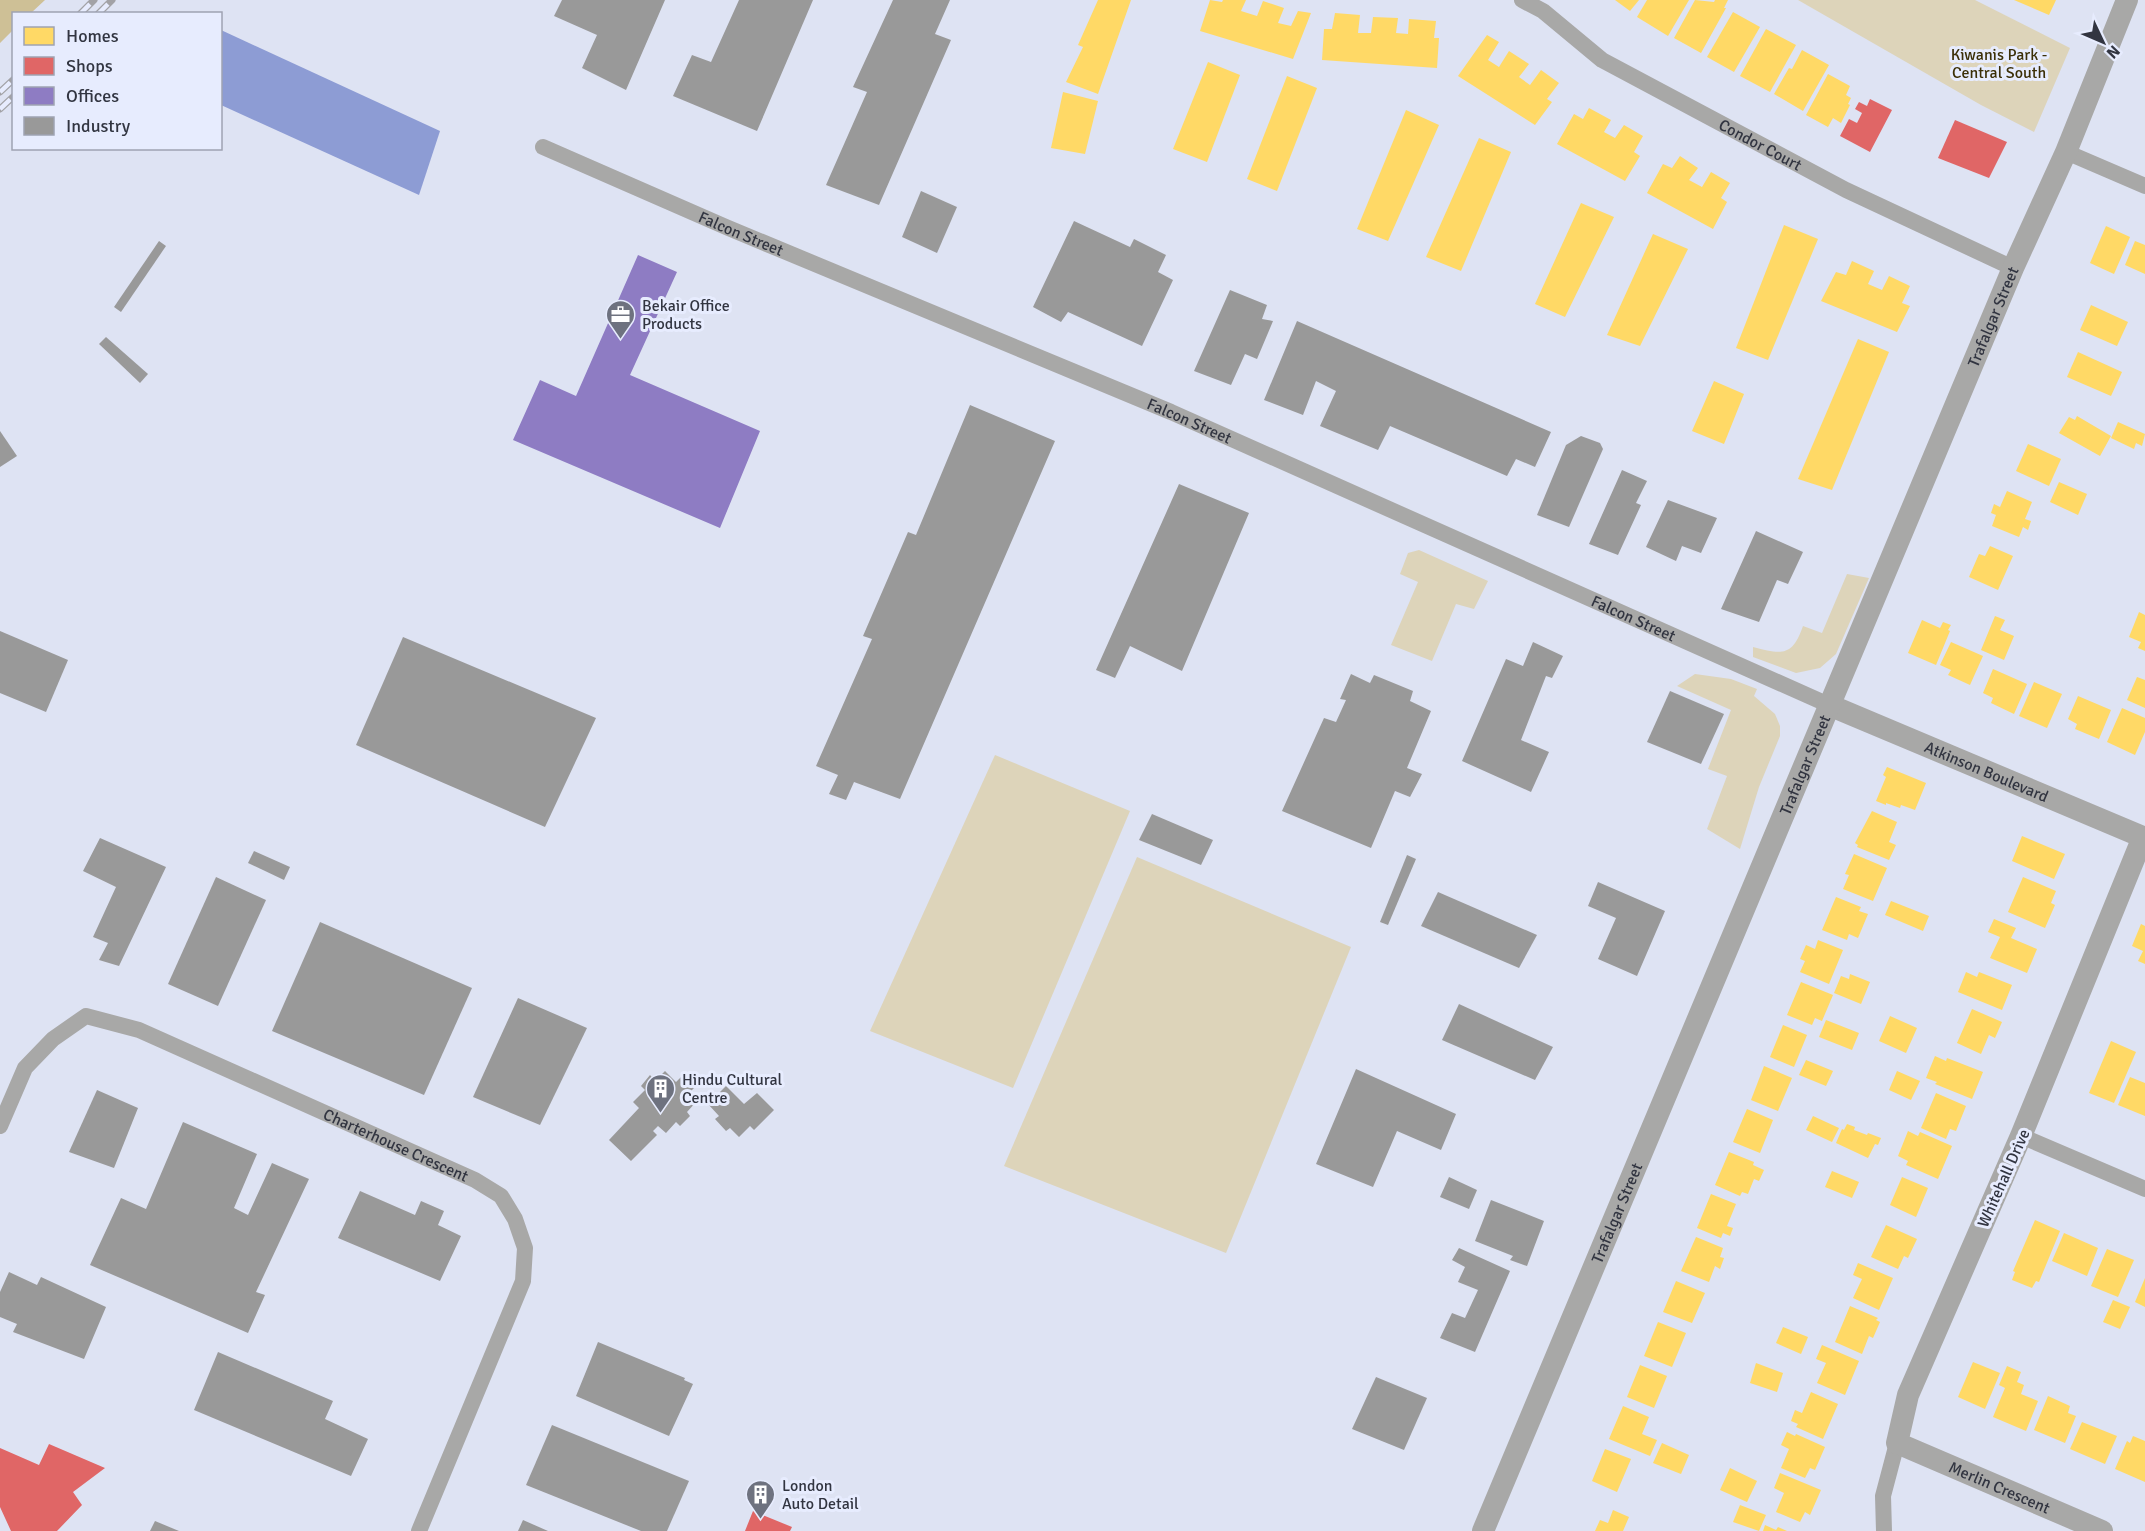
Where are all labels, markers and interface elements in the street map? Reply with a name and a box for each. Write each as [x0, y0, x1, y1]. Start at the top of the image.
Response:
legend [12, 12, 222, 150]
north arrow [2073, 12, 2133, 72]
text: Homes [66, 25, 119, 47]
text: N [2102, 41, 2124, 63]
park label: Kiwanis Park - Central South [1951, 45, 2047, 83]
text: Shops [66, 55, 113, 77]
text: Offices [66, 85, 119, 107]
text: Industry [66, 115, 131, 137]
street label: Condor Court [1715, 115, 1805, 176]
street label: Falcon Street [695, 207, 787, 261]
street label: Trafalgar Street [1964, 263, 2024, 370]
place label: Bekair Office Products [642, 296, 730, 334]
office icon: Bekair Office Products [605, 298, 637, 340]
street label: Falcon Street [1144, 394, 1235, 449]
street label: Falcon Street [1588, 591, 1679, 647]
street label: Trafalgar Street [1776, 712, 1836, 818]
street label: Atkinson Boulevard [1921, 737, 2051, 807]
place label: Hindu Cultural Centre [682, 1070, 783, 1108]
building icon: Hindu Cultural Centre [645, 1072, 677, 1114]
street label: Charterhouse Crescent [320, 1105, 472, 1187]
street label: Whitehall Drive [1973, 1126, 2034, 1231]
street label: Trafalgar Street [1588, 1160, 1647, 1266]
street label: Merlin Crescent [1946, 1457, 2053, 1519]
place label: London Auto Detail [782, 1476, 859, 1514]
building icon: London Auto Detail [745, 1478, 777, 1520]

